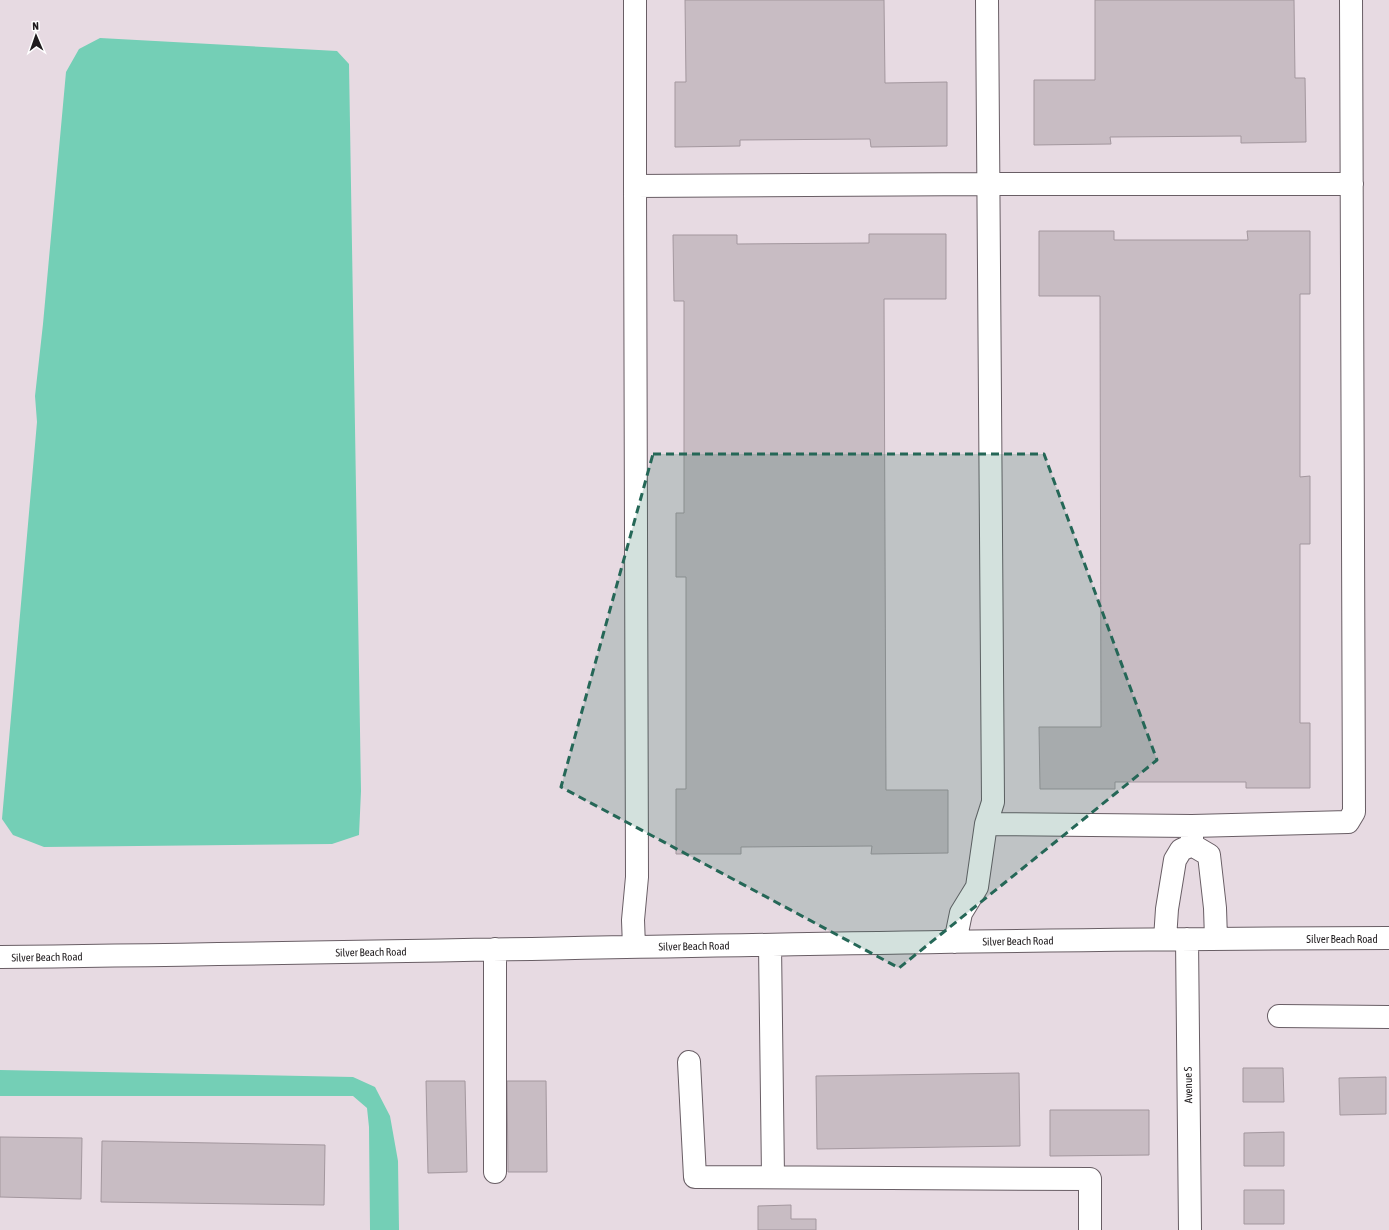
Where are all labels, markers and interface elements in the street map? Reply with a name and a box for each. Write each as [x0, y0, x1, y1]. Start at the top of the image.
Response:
north arrow [16, 16, 56, 56]
text: N [32, 20, 39, 32]
street label: Silver Beach Road [1306, 933, 1378, 945]
street label: Silver Beach Road [982, 934, 1054, 948]
street label: Silver Beach Road [658, 939, 730, 953]
street label: Silver Beach Road [335, 945, 407, 959]
street label: Silver Beach Road [11, 950, 83, 964]
street label: Avenue S [1182, 1066, 1194, 1103]

